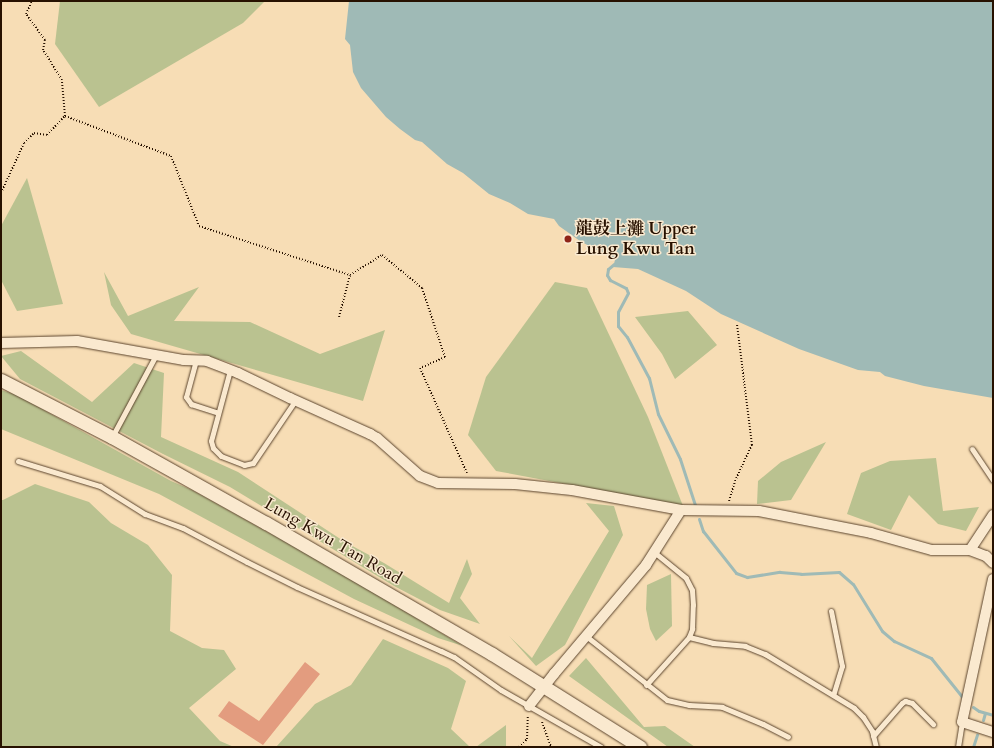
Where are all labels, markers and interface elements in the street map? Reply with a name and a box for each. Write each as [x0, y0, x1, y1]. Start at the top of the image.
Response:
place label: 龍鼓上灘 Upper Lung Kwu Tan [576, 219, 696, 259]
marker: 龍鼓上灘 Upper Lung Kwu Tan [563, 234, 573, 244]
street label: Lung Kwu Tan Road [261, 493, 405, 589]

